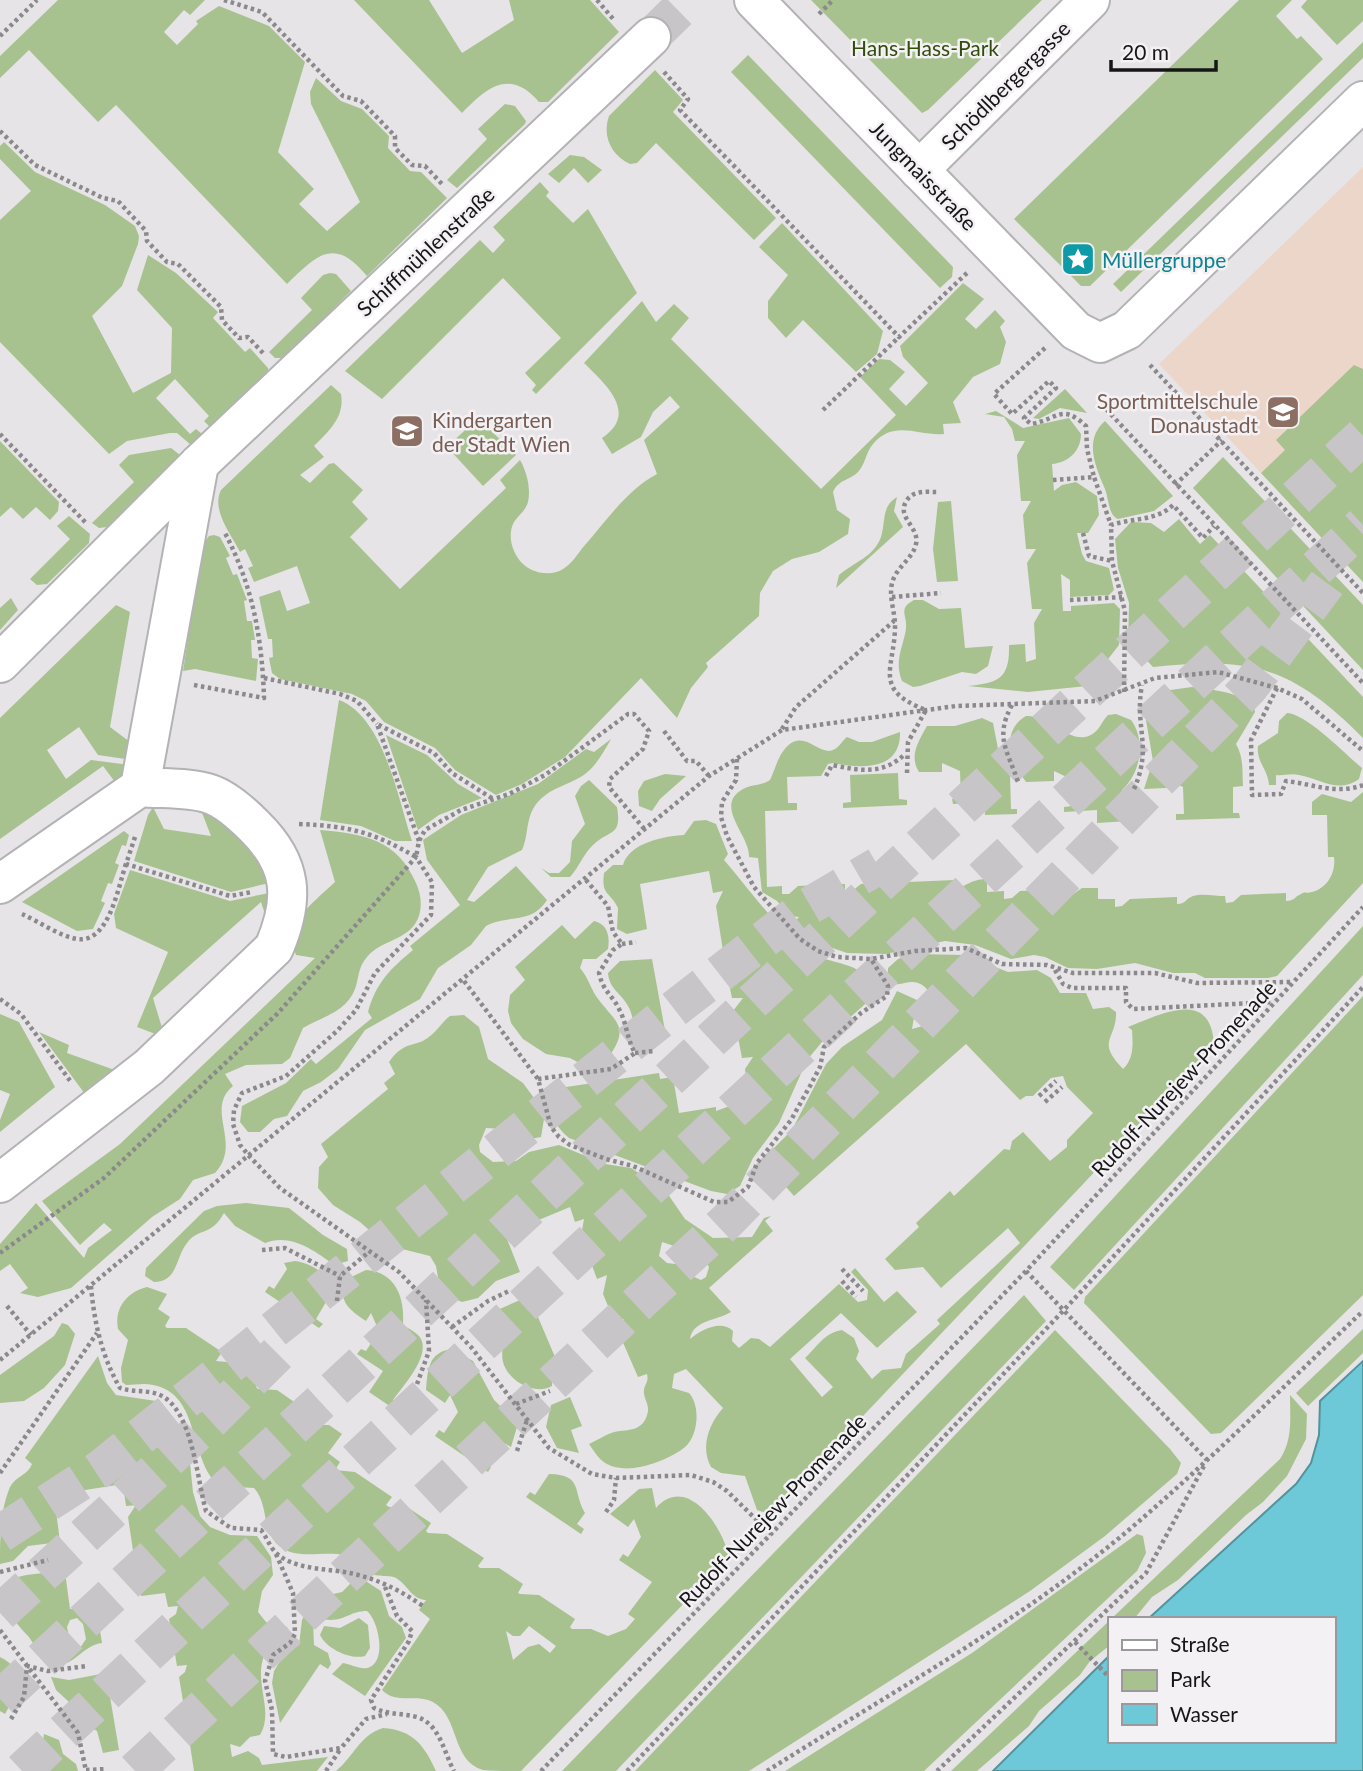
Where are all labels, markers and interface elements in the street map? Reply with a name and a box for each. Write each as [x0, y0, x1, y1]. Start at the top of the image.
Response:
street label: Schödlbergergasse [935, 15, 1075, 155]
scale bar [1111, 28, 1216, 72]
park label: Hans-Hass-Park [851, 35, 999, 60]
text: 20 m [1122, 39, 1169, 64]
street label: Jungmaisstraße [865, 115, 983, 235]
street label: Schiffmühlenstraße [351, 181, 499, 321]
place icon: Müllergruppe [1059, 240, 1097, 278]
place label: Müllergruppe [1102, 247, 1226, 272]
place label: Sportmittelschule Donaustadt [1097, 388, 1258, 437]
school or university icon: Sportmittelschule Donaustadt [1264, 393, 1302, 431]
place label: Kindergarten der Stadt Wien [432, 407, 570, 456]
school or university icon: Kindergarten der Stadt Wien [388, 412, 426, 450]
street label: Rudolf-Nurejew-Promenade [1086, 975, 1280, 1181]
street label: Rudolf-Nurejew-Promenade [673, 1408, 871, 1612]
legend [1108, 1617, 1335, 1743]
text: Straße [1170, 1631, 1230, 1656]
text: Park [1170, 1666, 1211, 1691]
text: Wasser [1170, 1701, 1238, 1726]

